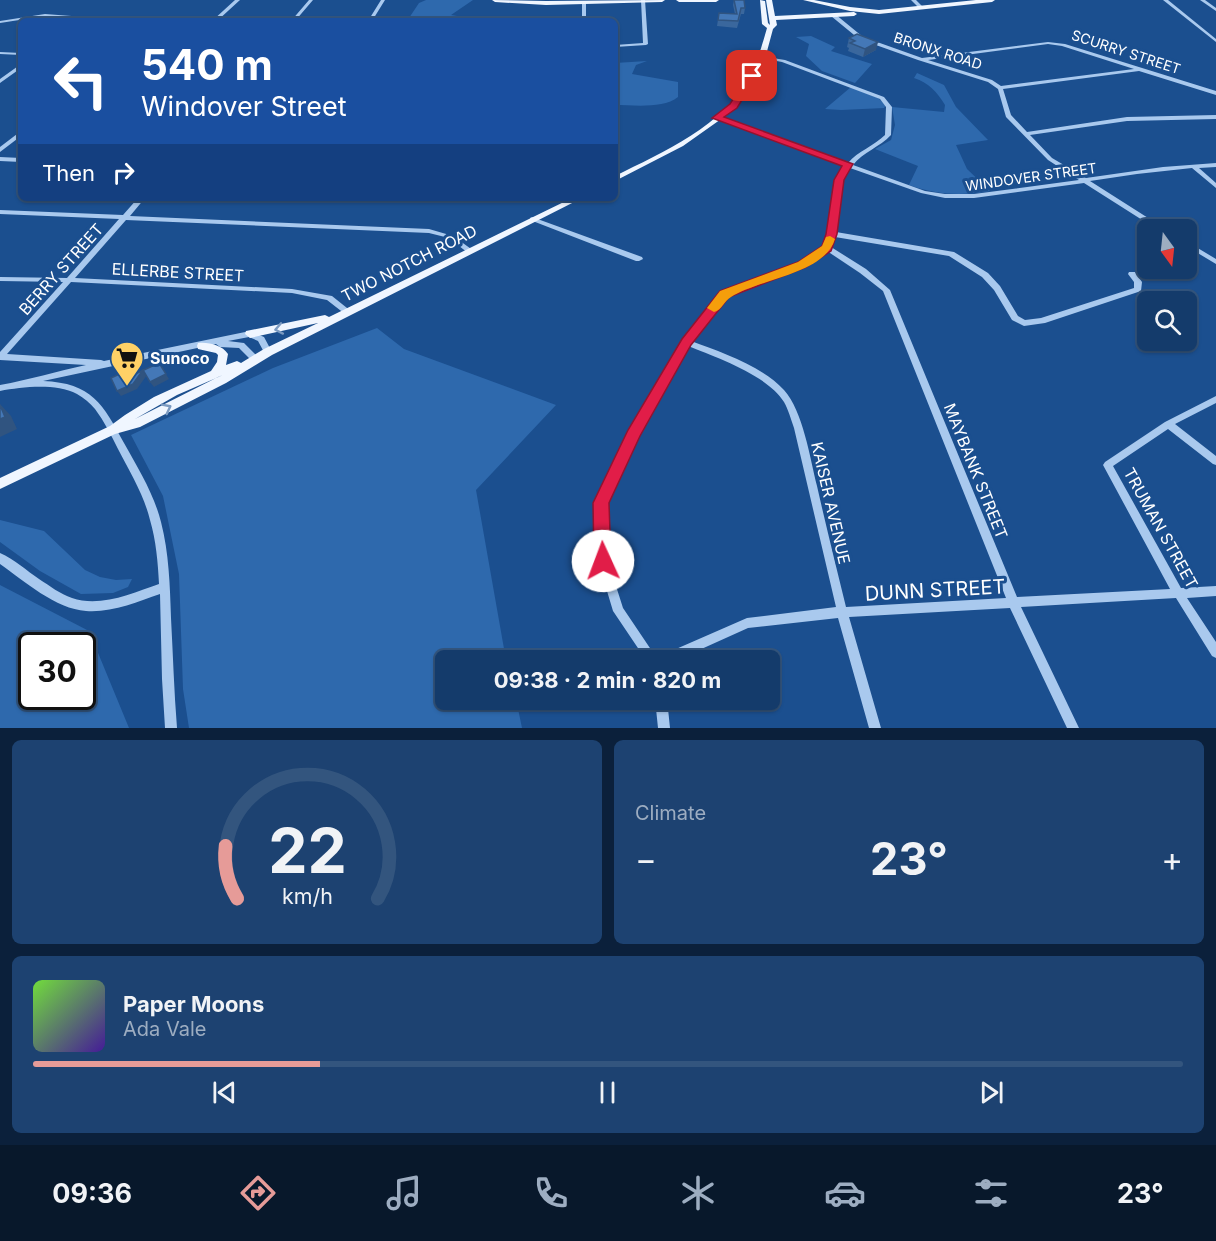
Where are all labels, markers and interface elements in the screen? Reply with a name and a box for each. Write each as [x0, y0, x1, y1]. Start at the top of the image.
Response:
street label: SCURRY STREET [1069, 26, 1183, 77]
street label: BRONX ROAD [892, 28, 984, 73]
text: 540 m [141, 39, 273, 90]
icon: left [42, 42, 120, 120]
pin [726, 50, 777, 101]
icon: arrive [735, 59, 768, 92]
text: Windover Street [141, 90, 347, 123]
icon: right [107, 156, 140, 189]
street label: WINDOVER STREET [964, 159, 1098, 194]
text: Then [42, 160, 95, 186]
street label: BERRY STREET [15, 219, 107, 319]
north arrow [1137, 219, 1197, 279]
map controls [1137, 219, 1197, 351]
street label: TWO NOTCH ROAD [338, 220, 480, 306]
street label: ELLERBE STREET [111, 259, 245, 285]
button: search [1137, 291, 1197, 351]
one-way arrow [274, 322, 284, 335]
supermarket icon: Sunoco [109, 340, 145, 387]
place label: Sunoco [150, 348, 210, 368]
street label: MAYBANK STREET [940, 400, 1012, 542]
one-way arrow [160, 404, 171, 415]
street label: KAISER AVENUE [807, 440, 855, 566]
street label: TRUMAN STREET [1120, 464, 1202, 592]
position arrow [571, 529, 635, 593]
street label: DUNN STREET [864, 574, 1006, 606]
speed limit sign: 30 [18, 632, 96, 710]
text: 09:38 · 2 min · 820 m [494, 667, 721, 693]
text: Climate [635, 801, 706, 825]
text: 22 [268, 813, 346, 888]
text: 23° [870, 831, 948, 886]
text: − [635, 839, 657, 879]
text: + [1161, 839, 1183, 879]
text: km/h [282, 883, 332, 909]
text: Paper Moons [123, 991, 264, 1017]
text: Ada Vale [123, 1017, 206, 1041]
icon: previous [208, 1076, 241, 1109]
icon: pause [591, 1076, 624, 1109]
icon: next [975, 1076, 1008, 1109]
icon: directions [237, 1172, 279, 1214]
icon: music [383, 1172, 425, 1214]
icon: phone [530, 1172, 572, 1214]
icon: climate [677, 1172, 719, 1214]
icon: car [824, 1172, 866, 1214]
icon: filters [970, 1172, 1012, 1214]
text: 09:36 [52, 1177, 132, 1210]
text: 23° [1117, 1177, 1164, 1210]

